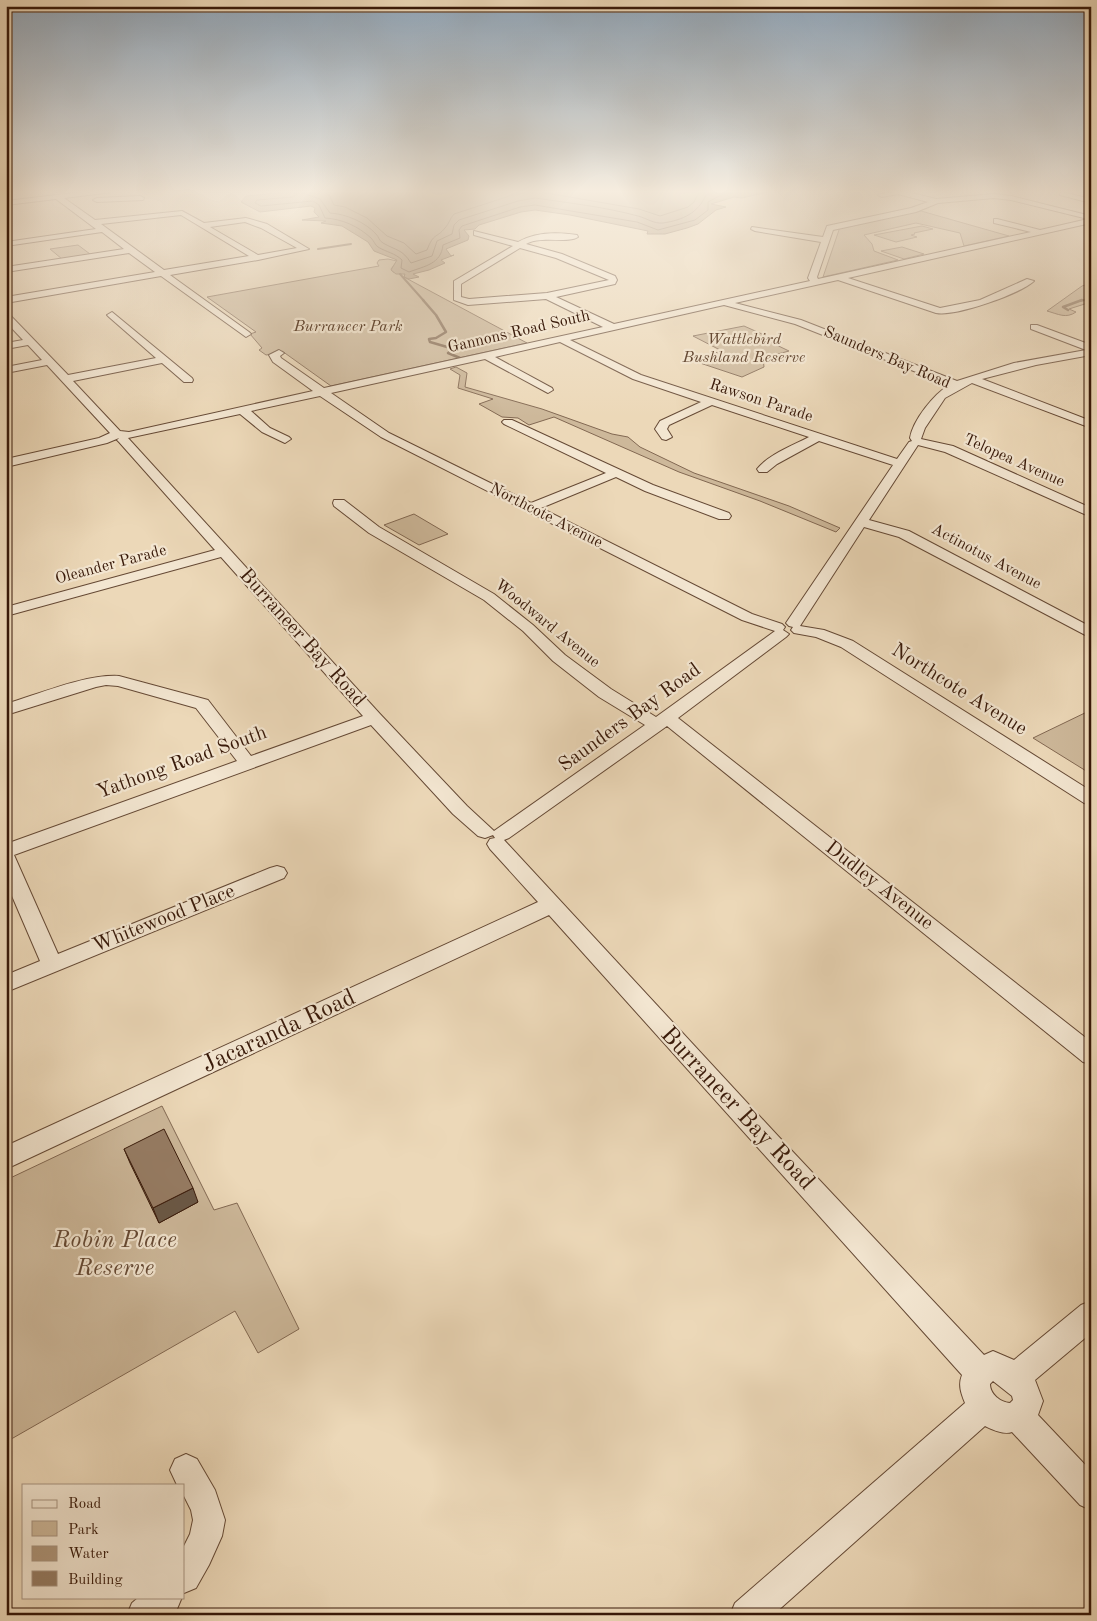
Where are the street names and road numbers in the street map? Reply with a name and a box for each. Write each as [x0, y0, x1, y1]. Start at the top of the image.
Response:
street label: Gannons Road South [446, 308, 592, 356]
street label: Saunders Bay Road [821, 324, 953, 392]
street label: Rawson Parade [707, 377, 815, 425]
street label: Telopea Avenue [961, 432, 1067, 490]
street label: Northcote Avenue [487, 481, 605, 551]
street label: Actinotus Avenue [928, 521, 1044, 593]
street label: Oleander Parade [54, 542, 168, 588]
street label: Burraneer Bay Road [235, 565, 369, 711]
street label: Woodward Avenue [492, 577, 602, 671]
street label: Northcote Avenue [888, 640, 1030, 740]
street label: Saunders Bay Road [555, 660, 705, 776]
street label: Yathong Road South [94, 723, 270, 803]
street label: Dudley Avenue [821, 838, 937, 934]
street label: Whitewood Place [90, 881, 238, 957]
street label: Jacaranda Road [199, 986, 359, 1078]
street label: Burraneer Bay Road [655, 1023, 819, 1195]

